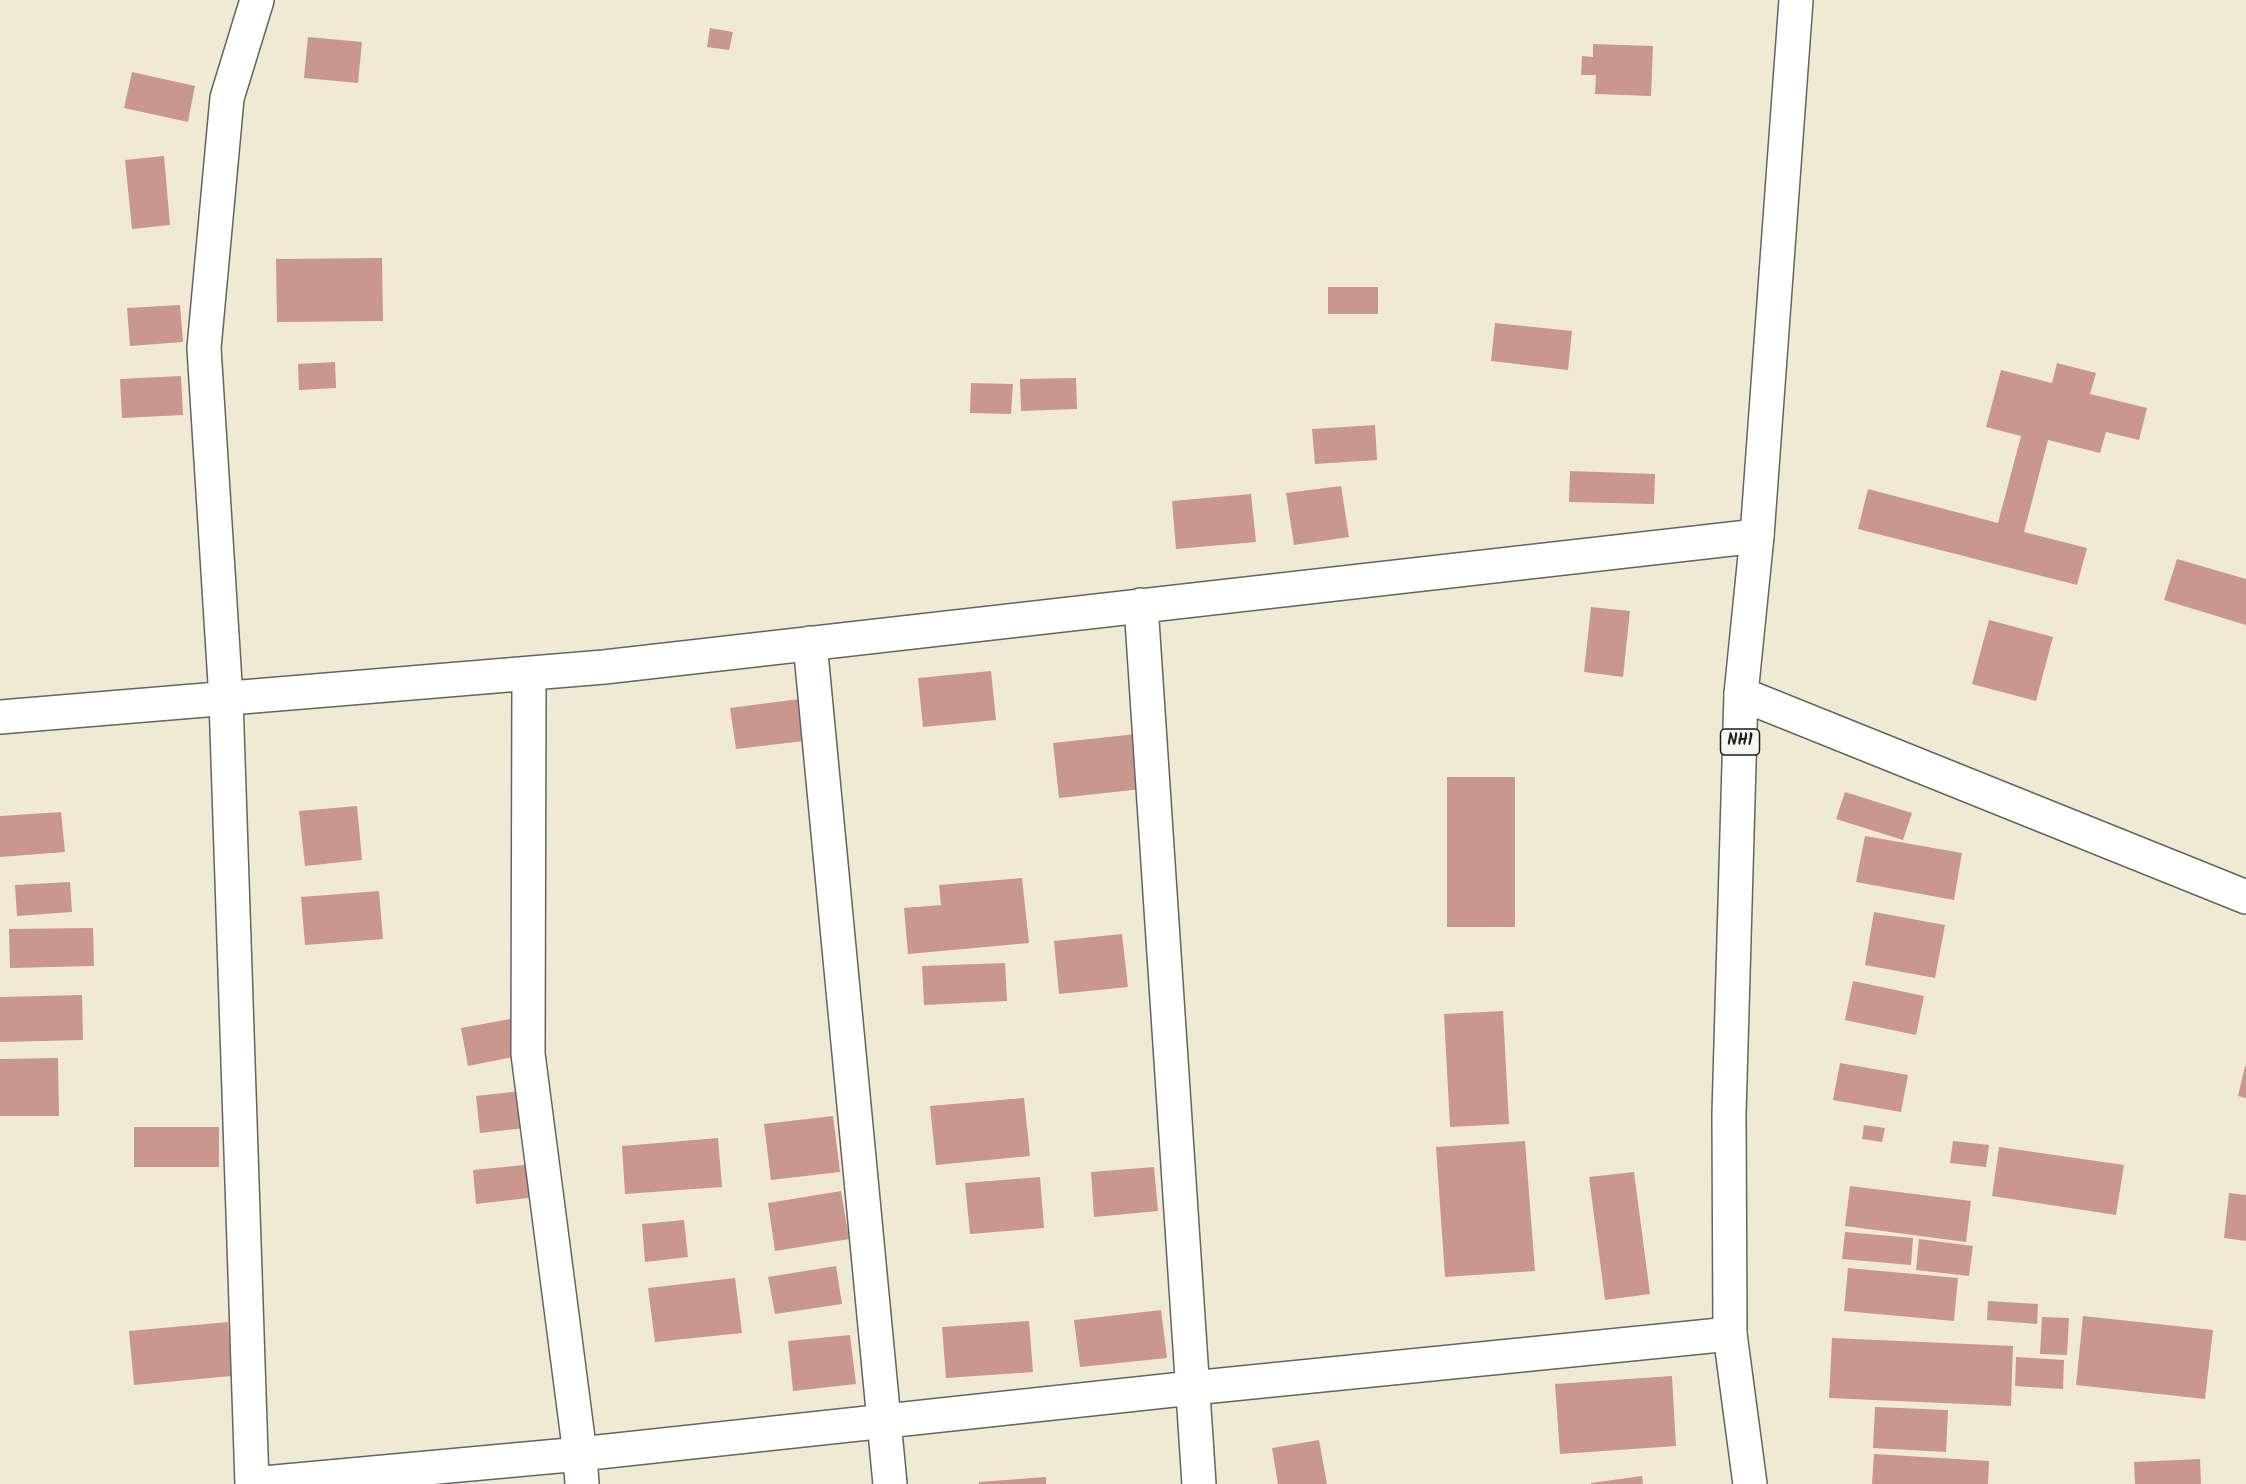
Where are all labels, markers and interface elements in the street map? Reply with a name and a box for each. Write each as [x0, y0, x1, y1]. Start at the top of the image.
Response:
road number: NH1 [1720, 729, 1760, 755]

